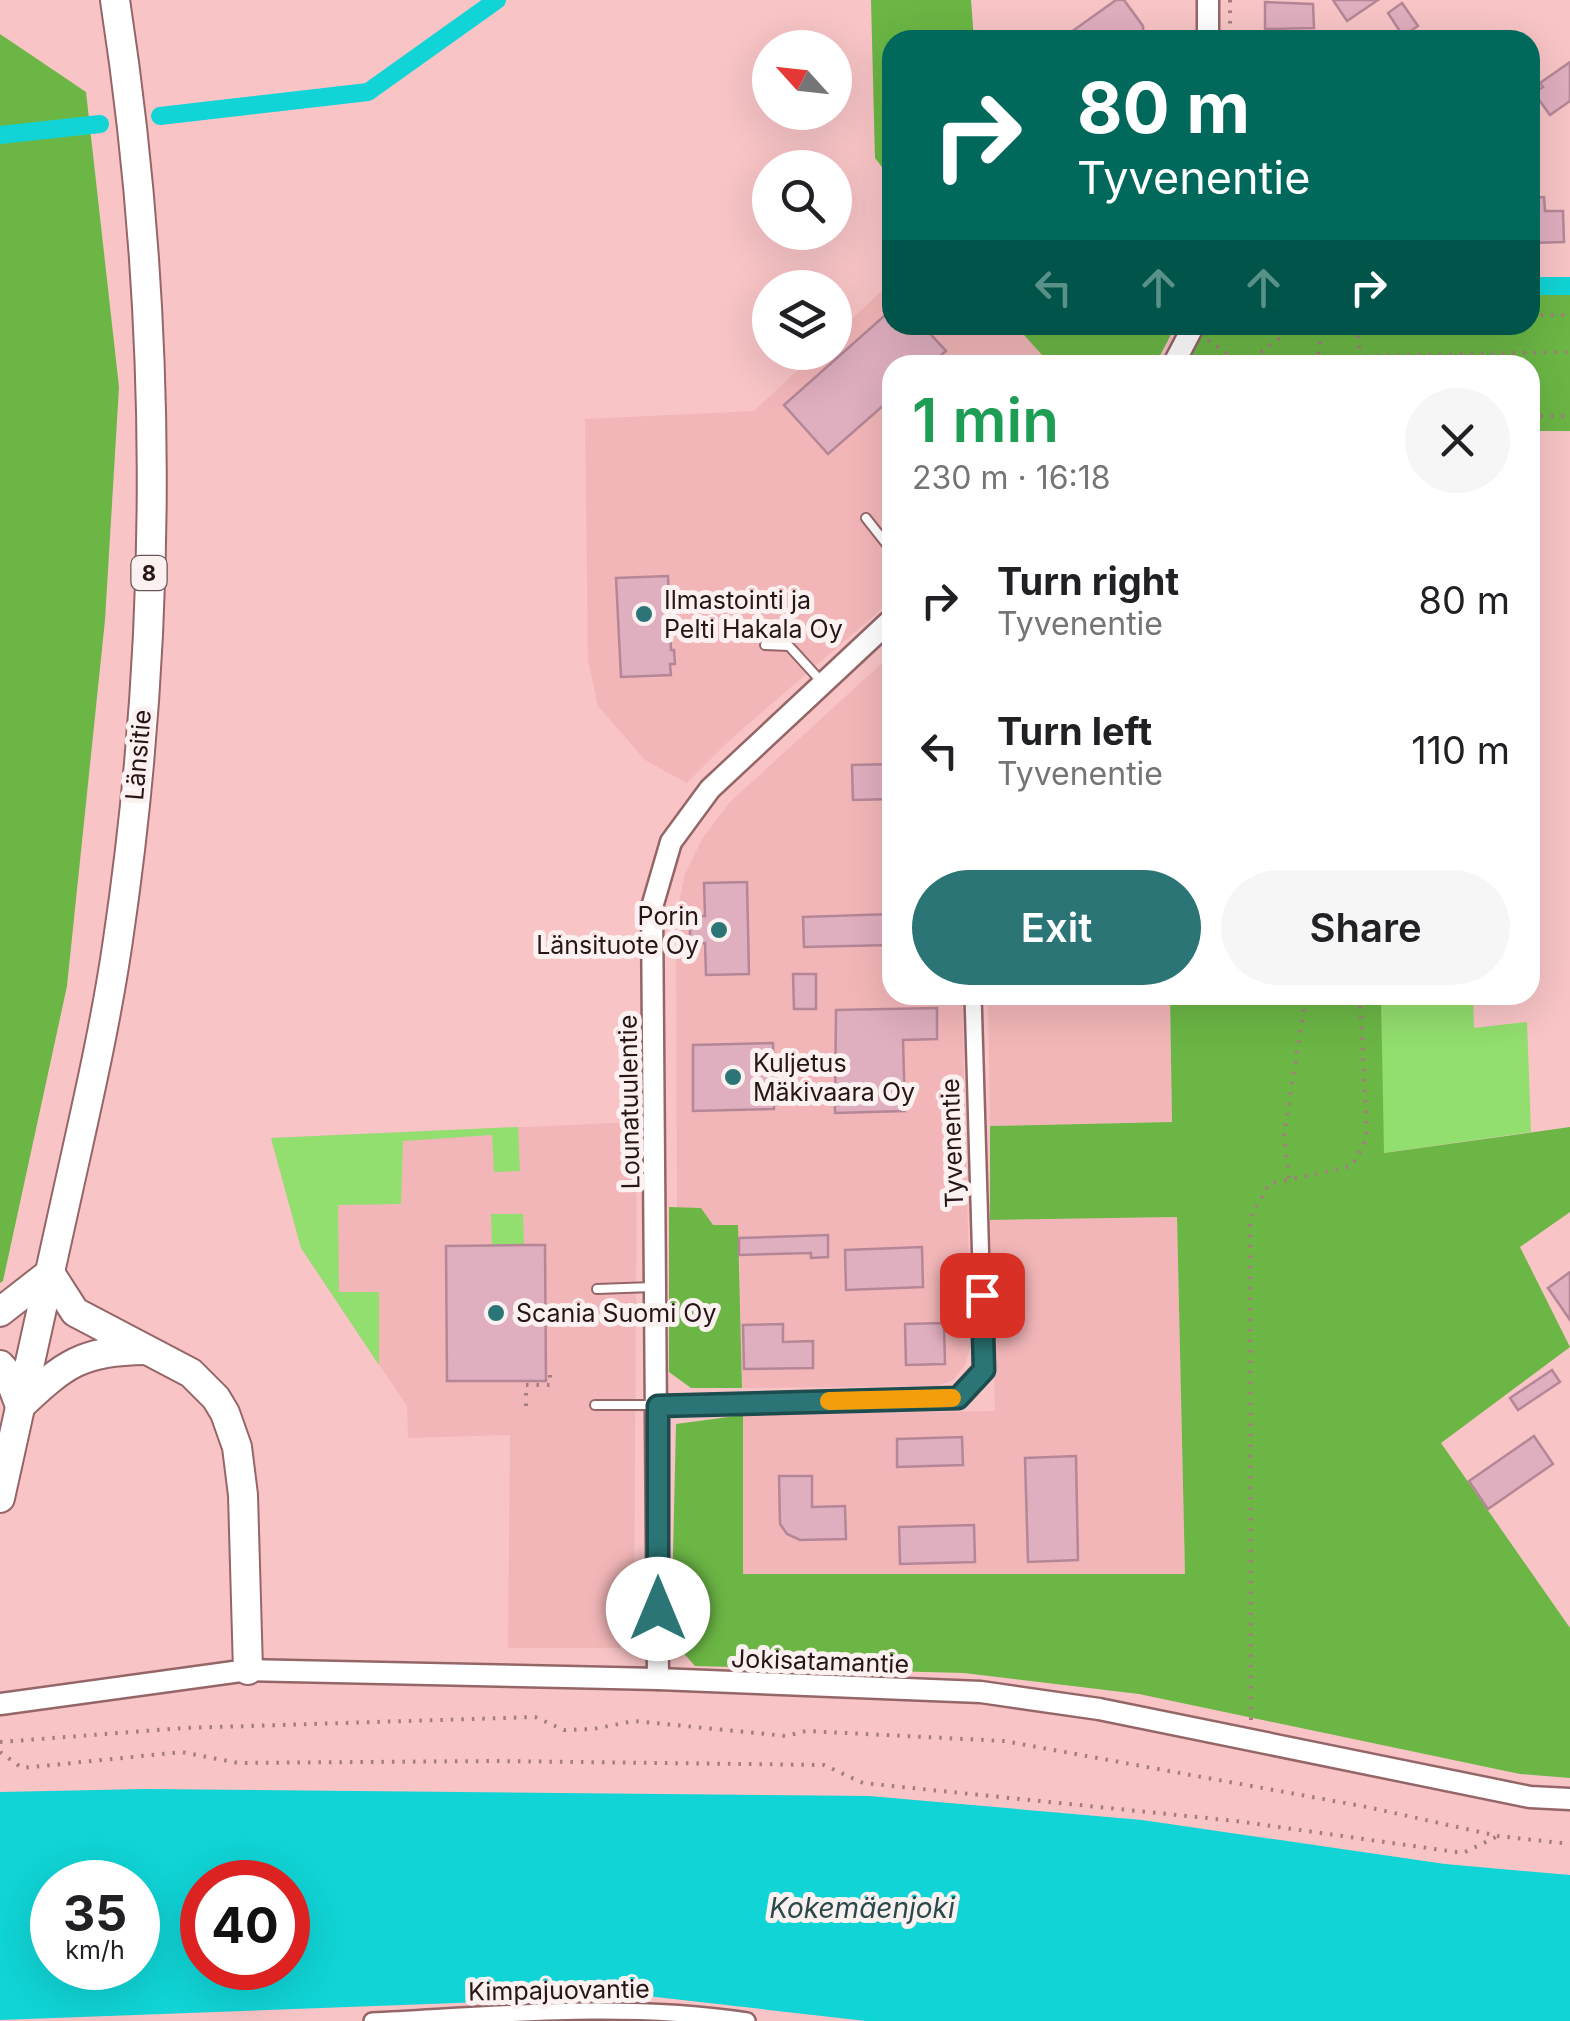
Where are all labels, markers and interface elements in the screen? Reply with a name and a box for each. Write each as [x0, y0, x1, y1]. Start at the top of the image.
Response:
north arrow [752, 30, 852, 130]
map controls [752, 30, 852, 370]
text: 80 m [1077, 65, 1250, 150]
icon: right [912, 70, 1042, 200]
button: search [752, 150, 852, 250]
text: Tyvenentie [1077, 150, 1310, 205]
icon: left [1026, 260, 1081, 315]
icon: ahead [1131, 260, 1186, 315]
icon: ahead [1236, 260, 1291, 315]
icon: right [1341, 260, 1396, 315]
button: layers [752, 270, 852, 370]
text: 1 min [912, 384, 1059, 456]
button: close [1405, 388, 1510, 493]
text: 230 m · 16:18 [912, 458, 1111, 497]
road number: 8 [132, 556, 166, 590]
text: Turn right [997, 558, 1179, 604]
icon: right [912, 573, 967, 628]
text: 80 m [1419, 577, 1510, 623]
place label: Ilmastointi ja Pelti Hakala Oy [664, 585, 843, 644]
marker: Ilmastointi ja Pelti Hakala Oy [633, 603, 655, 625]
text: Tyvenentie [997, 604, 1163, 643]
street label: Länsitie [119, 708, 157, 802]
text: Turn left [997, 708, 1152, 754]
icon: left [912, 723, 967, 778]
text: 110 m [1411, 727, 1510, 773]
text: Tyvenentie [997, 754, 1163, 793]
button: Exit [912, 870, 1201, 985]
button: Share [1221, 870, 1510, 985]
place label: Porin Länsituote Oy [536, 901, 699, 960]
marker: Porin Länsituote Oy [708, 919, 730, 941]
street label: Lounatuulentie [612, 1014, 646, 1190]
place label: Kuljetus Mäkivaara Oy [753, 1048, 915, 1107]
marker: Kuljetus Mäkivaara Oy [722, 1066, 744, 1088]
street label: Tyvenentie [935, 1078, 969, 1208]
pin [940, 1253, 1025, 1338]
icon: arrive [955, 1268, 1010, 1323]
place label: Scania Suomi Oy [516, 1298, 716, 1328]
marker: Scania Suomi Oy [485, 1302, 507, 1324]
position arrow [606, 1557, 710, 1661]
street label: Jokisatamantie [730, 1643, 910, 1679]
speed limit sign: 40 [180, 1860, 310, 1990]
text: 35 [63, 1883, 127, 1943]
water label: Kokemäenjoki [769, 1891, 956, 1925]
text: km/h [65, 1935, 125, 1965]
street label: Kimpajuovantie [468, 1973, 650, 2007]

